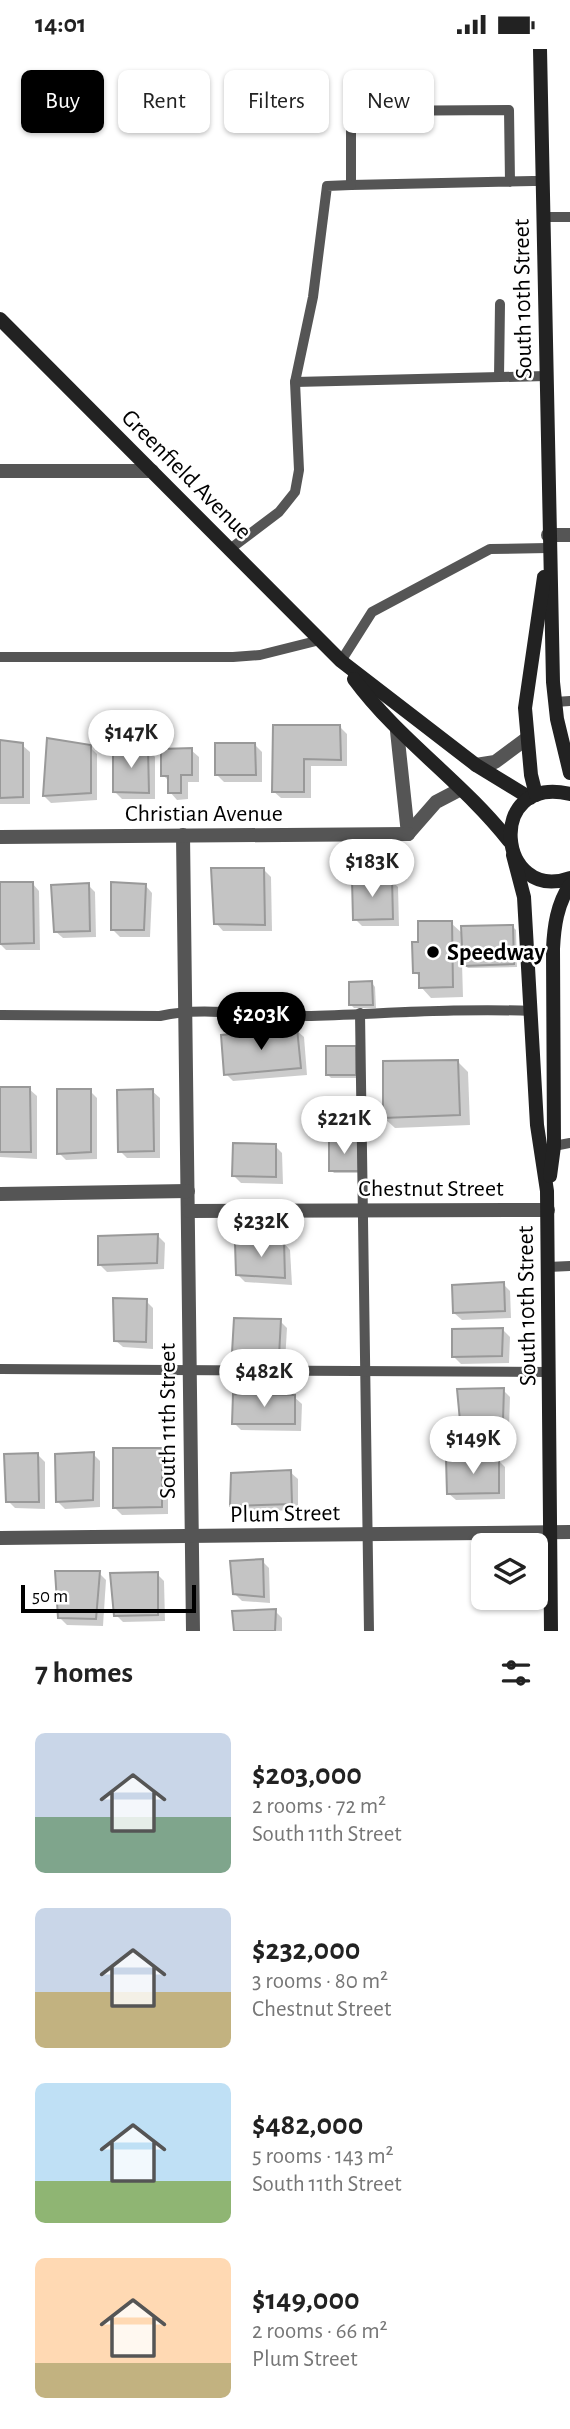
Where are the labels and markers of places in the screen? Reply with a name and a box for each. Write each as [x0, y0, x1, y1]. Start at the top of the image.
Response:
pin: $147K [82, 711, 180, 770]
pin: $183K [323, 839, 421, 899]
place label: Speedway [447, 941, 545, 965]
marker: Speedway [425, 944, 441, 960]
pin: $203K [212, 993, 310, 1052]
pin: $221K [295, 1097, 393, 1156]
pin: $232K [212, 1199, 310, 1259]
pin: $482K [215, 1349, 313, 1409]
pin: $149K [424, 1417, 522, 1476]

